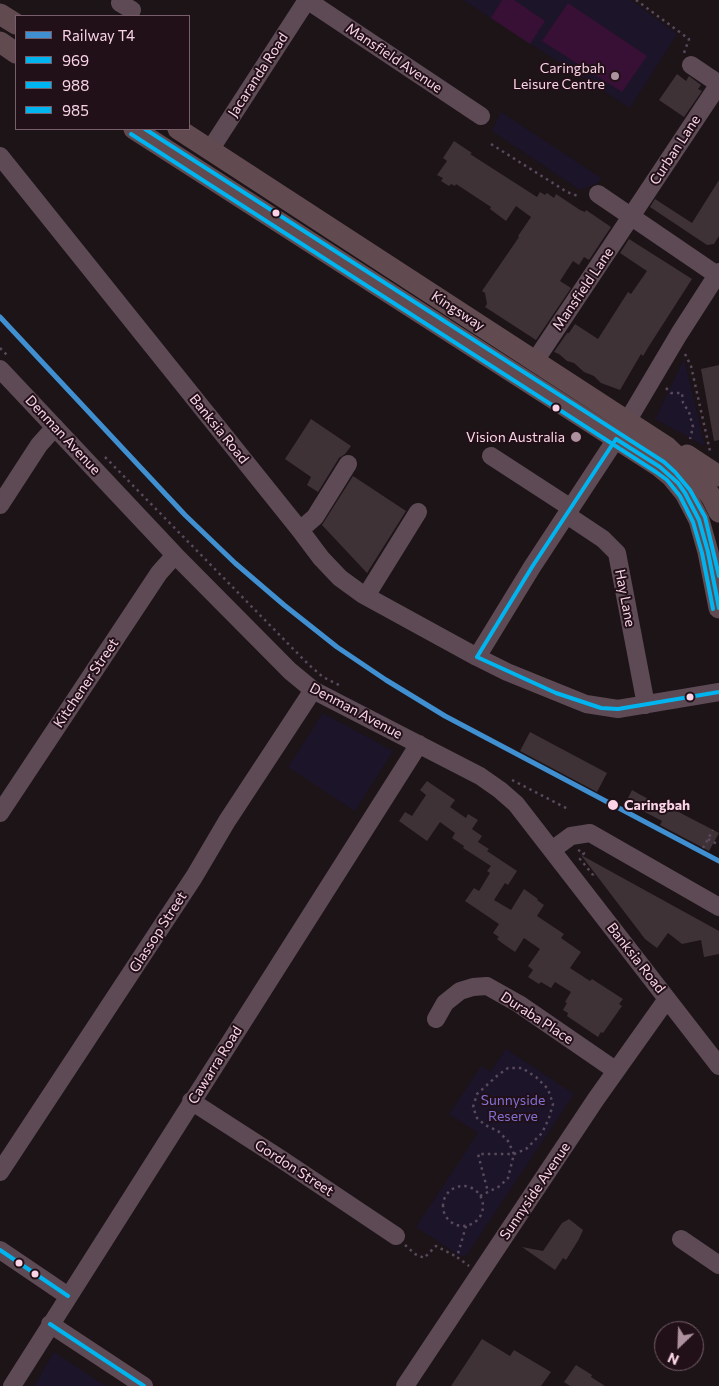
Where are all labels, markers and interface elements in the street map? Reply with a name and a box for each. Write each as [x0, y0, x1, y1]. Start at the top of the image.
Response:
legend [15, 15, 190, 130]
street label: Mansfield Avenue [343, 20, 445, 96]
text: Railway T4 [62, 26, 135, 44]
street label: Jacaranda Road [224, 30, 292, 120]
text: 969 [62, 51, 89, 69]
place label: Caringbah Leisure Centre [513, 60, 605, 92]
marker: Caringbah Leisure Centre [609, 70, 621, 82]
text: 988 [62, 76, 89, 94]
text: 985 [62, 101, 89, 119]
street label: Curban Lane [646, 112, 704, 188]
unlabelled marker [271, 208, 281, 218]
street label: Mansfield Lane [549, 244, 617, 334]
street label: Kingsway [428, 288, 488, 334]
street label: Banksia Road [186, 391, 252, 467]
street label: Denman Avenue [22, 392, 104, 478]
unlabelled marker [551, 403, 561, 413]
place label: Vision Australia [466, 429, 565, 445]
marker: Vision Australia [569, 430, 583, 444]
street label: Hay Lane [611, 568, 639, 628]
street label: Kitchener Street [50, 635, 122, 731]
street label: Denman Avenue [307, 679, 405, 743]
unlabelled marker [685, 692, 695, 702]
place label: Caringbah [624, 797, 690, 813]
marker: Caringbah [606, 798, 620, 812]
street label: Glassop Street [126, 889, 190, 975]
street label: Banksia Road [603, 919, 669, 997]
street label: Duraba Place [498, 988, 576, 1048]
street label: Cawarra Road [184, 1023, 246, 1107]
park label: Sunnyside Reserve [481, 1092, 545, 1124]
street label: Gordon Street [251, 1136, 337, 1200]
street label: Sunnyside Avenue [496, 1139, 574, 1243]
unlabelled marker [14, 1258, 24, 1268]
unlabelled marker [30, 1269, 40, 1279]
north arrow [654, 1321, 704, 1371]
text: N [665, 1349, 681, 1369]

